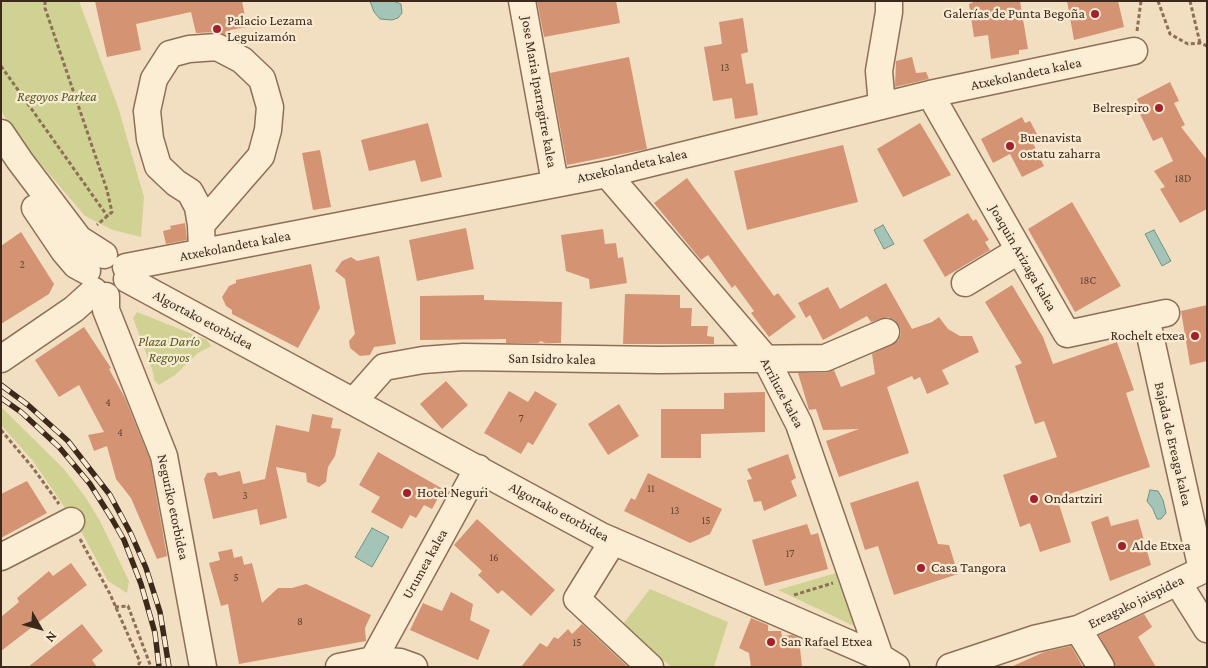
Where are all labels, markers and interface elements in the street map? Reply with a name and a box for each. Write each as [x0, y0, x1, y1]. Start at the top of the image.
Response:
place label: Galerías de Punta Begoña [943, 6, 1085, 22]
marker: Galerías de Punta Begoña [1089, 8, 1101, 20]
place label: Palacio Lezama Leguizamón [227, 13, 313, 46]
street label: Jose Maria Iparragirre kalea [517, 15, 561, 169]
marker: Palacio Lezama Leguizamón [211, 23, 223, 35]
street label: Atxekolandeta kalea [969, 54, 1083, 94]
house number: 13 [721, 61, 729, 75]
park label: Regoyos Parkea [17, 89, 97, 105]
place label: Belrespiro [1093, 100, 1149, 116]
marker: Belrespiro [1153, 102, 1165, 114]
place label: Buenavista ostatu zaharra [1020, 130, 1101, 162]
marker: Buenavista ostatu zaharra [1004, 140, 1016, 152]
street label: Atxekolandeta kalea [575, 145, 689, 187]
house number: 18D [1175, 172, 1191, 186]
street label: Joaquin Arizaga kalea [986, 202, 1060, 314]
street label: Atxekolandeta kalea [178, 227, 292, 265]
house number: 2 [19, 258, 25, 272]
house number: 18C [1080, 274, 1096, 288]
street label: Algortako etorbidea [150, 287, 256, 353]
place label: Rochelt etxea [1110, 328, 1185, 344]
marker: Rochelt etxea [1189, 330, 1201, 342]
park label: Plaza Darío Regoyos [138, 334, 200, 367]
street label: San Isidro kalea [508, 350, 596, 368]
street label: Arriluze kalea [757, 355, 807, 431]
street label: Bajada de Ereaga kalea [1151, 380, 1195, 508]
house number: 4 [105, 396, 111, 410]
house number: 7 [518, 412, 524, 426]
house number: 4 [117, 426, 123, 440]
street label: Neguriko etorbidea [154, 453, 192, 561]
street label: Algortako etorbidea [506, 479, 612, 545]
house number: 11 [647, 482, 655, 496]
place label: Hotel Neguri [417, 485, 488, 501]
marker: Hotel Neguri [401, 487, 413, 499]
house number: 3 [242, 489, 248, 503]
place label: Ondartziri [1044, 491, 1103, 507]
marker: Ondartziri [1028, 493, 1040, 505]
house number: 13 [671, 504, 679, 518]
house number: 15 [702, 514, 710, 528]
street label: Urumea kalea [399, 526, 451, 602]
place label: Alde Etxea [1132, 538, 1191, 554]
marker: Alde Etxea [1116, 540, 1128, 552]
house number: 17 [786, 547, 794, 561]
house number: 16 [489, 551, 499, 565]
place label: Casa Tangora [931, 560, 1006, 576]
marker: Casa Tangora [915, 562, 927, 574]
house number: 5 [233, 571, 239, 585]
street label: Ereagako jaispidea [1085, 572, 1187, 632]
north arrow [15, 603, 65, 653]
house number: 8 [297, 615, 303, 629]
text: N [43, 629, 61, 646]
place label: San Rafael Etxea [781, 634, 872, 650]
house number: 15 [573, 636, 581, 650]
marker: San Rafael Etxea [765, 636, 777, 648]

